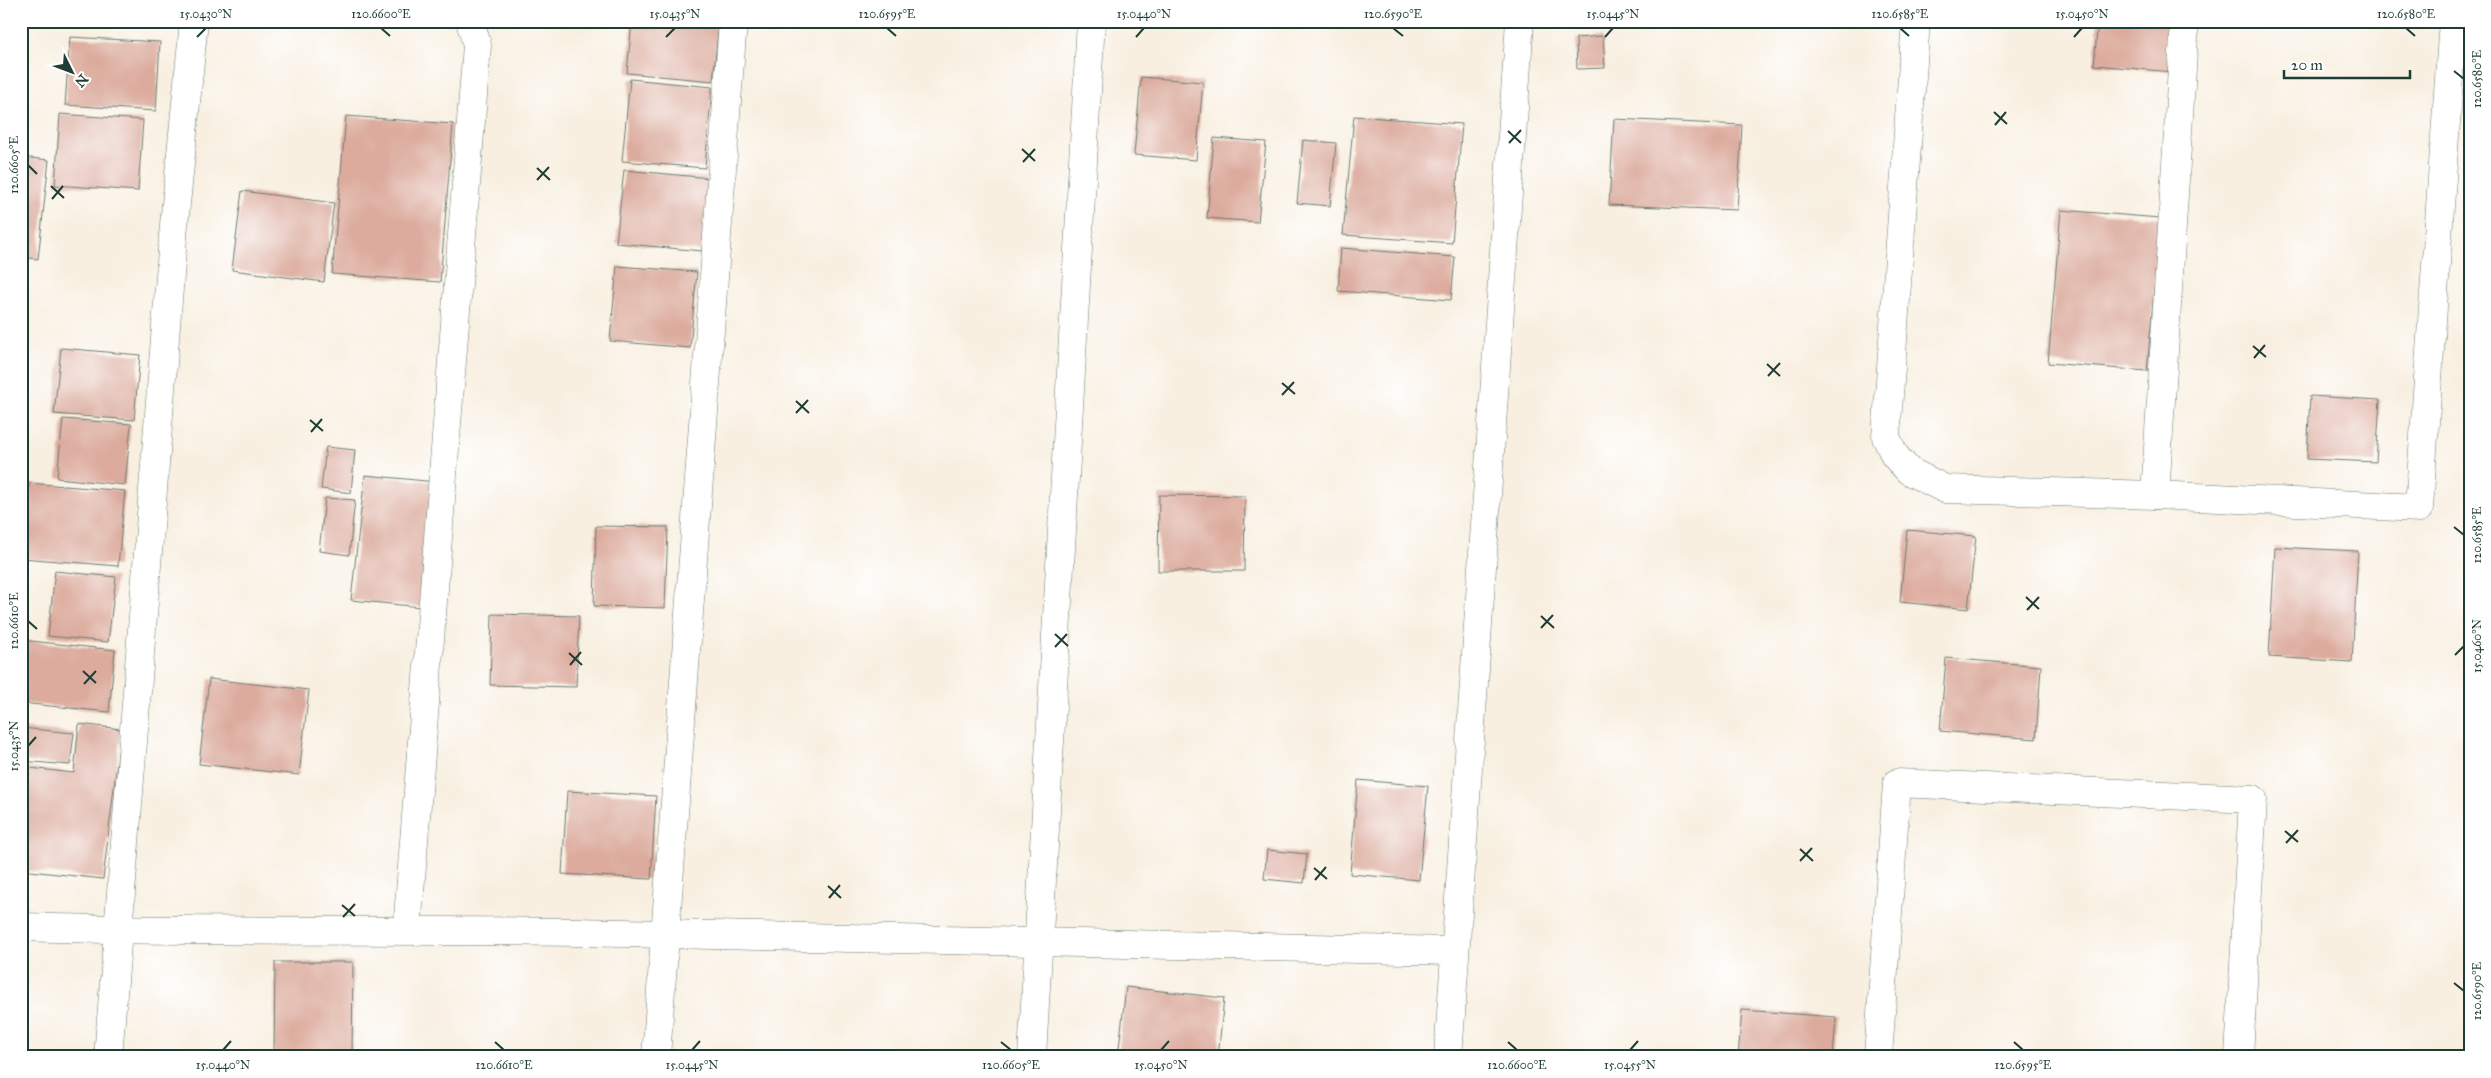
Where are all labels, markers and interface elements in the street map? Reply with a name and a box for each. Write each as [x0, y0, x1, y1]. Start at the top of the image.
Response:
text: 15.0430°N [180, 7, 232, 21]
text: 120.6600°E [351, 7, 411, 21]
text: 15.0435°N [650, 7, 701, 21]
text: 120.6595°E [859, 7, 916, 21]
text: 15.0440°N [1117, 7, 1171, 21]
text: 120.6590°E [1364, 7, 1423, 21]
text: 15.0445°N [1587, 7, 1639, 21]
text: 120.6585°E [1872, 7, 1929, 21]
text: 15.0450°N [2055, 7, 2109, 21]
text: 120.6580°E [2377, 7, 2435, 21]
north arrow [48, 48, 98, 98]
scale bar [2284, 48, 2410, 80]
text: 120.6580°E [2470, 50, 2484, 108]
text: 20 m [2291, 56, 2323, 74]
text: N [71, 70, 92, 91]
text: 120.6605°E [7, 136, 21, 194]
text: 120.6585°E [2470, 506, 2484, 563]
text: 120.6610°E [7, 592, 21, 649]
text: 15.0460°N [2470, 619, 2484, 673]
text: 15.0435°N [7, 721, 21, 772]
text: 120.6590°E [2470, 961, 2484, 1020]
text: 15.0440°N [196, 1058, 250, 1072]
text: 120.6610°E [476, 1058, 533, 1072]
text: 15.0445°N [666, 1058, 718, 1072]
text: 120.6605°E [982, 1058, 1040, 1072]
text: 15.0450°N [1134, 1058, 1188, 1072]
text: 120.6600°E [1487, 1058, 1547, 1072]
text: 15.0455°N [1604, 1058, 1656, 1072]
text: 120.6595°E [1995, 1058, 2052, 1072]

